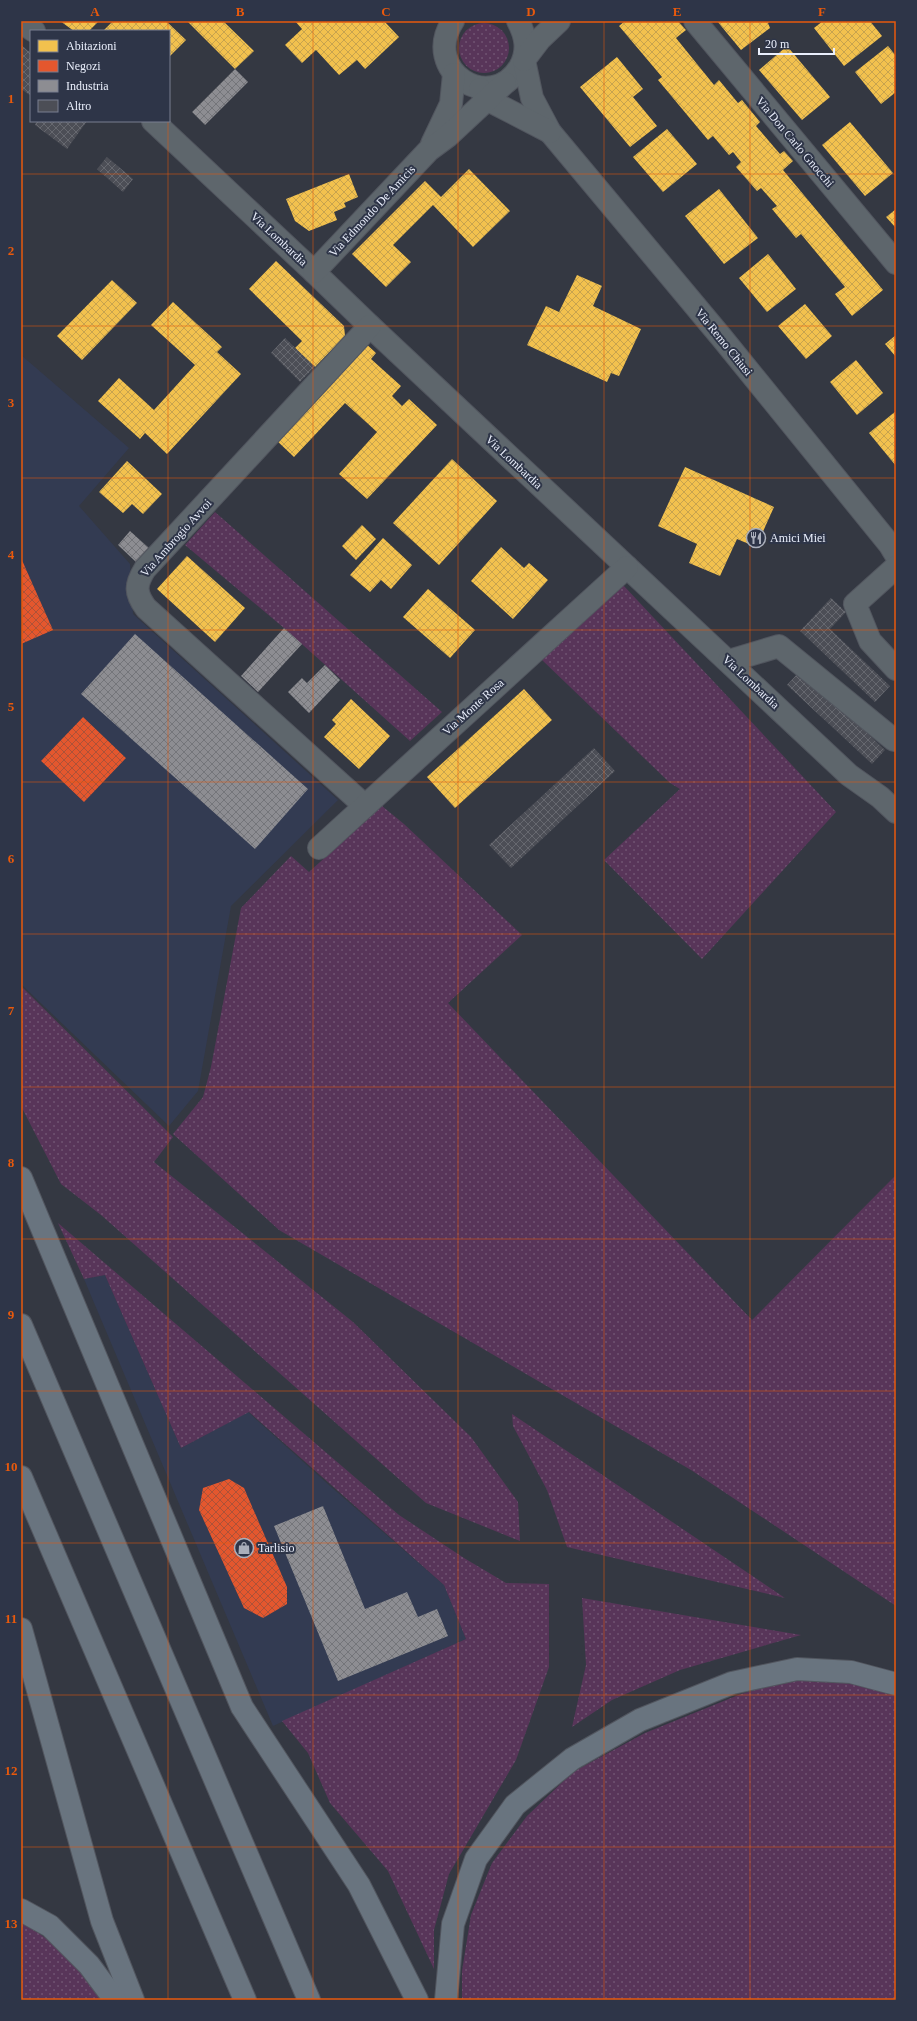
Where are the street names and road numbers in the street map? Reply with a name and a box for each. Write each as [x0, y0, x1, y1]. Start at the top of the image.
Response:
street label: Via Don Carlo Gnocchi [753, 94, 837, 191]
street label: Via Edmondo De Amicis [326, 162, 418, 260]
street label: Via Lombardia [248, 209, 311, 269]
street label: Via Remo Chiusi [693, 305, 756, 379]
street label: Via Lombardia [483, 432, 546, 492]
street label: Via Ambrogio Avvoi [137, 496, 215, 580]
street label: Via Lombardia [720, 652, 783, 712]
street label: Via Monte Rosa [439, 675, 507, 738]

